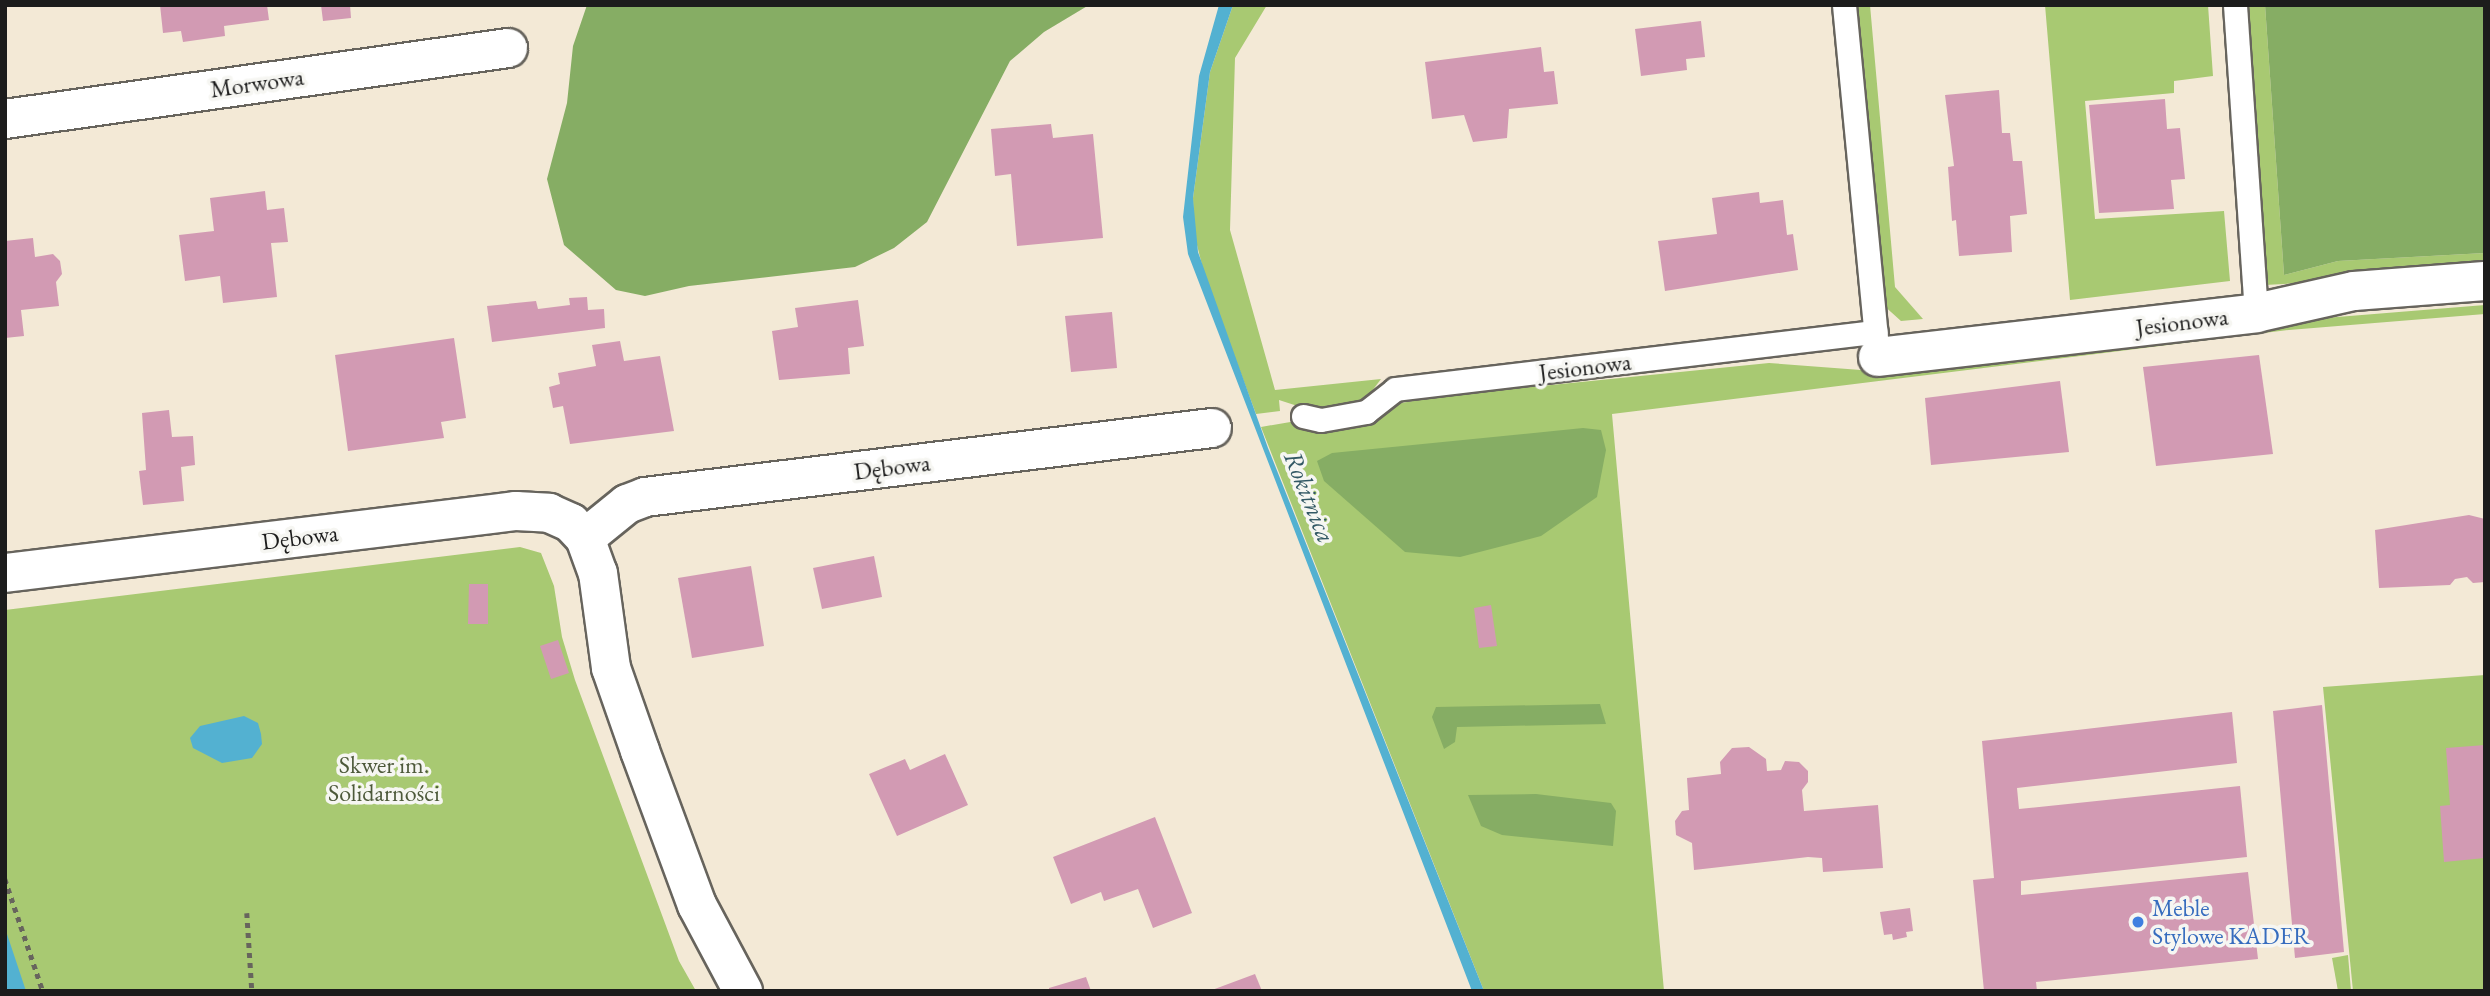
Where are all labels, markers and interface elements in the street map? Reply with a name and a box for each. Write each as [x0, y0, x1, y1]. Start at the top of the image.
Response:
street label: Morwowa [208, 62, 306, 104]
street label: Jesionowa [2134, 302, 2230, 342]
street label: Jesionowa [1537, 347, 1633, 387]
water label: Rokitnica [1277, 447, 1341, 547]
street label: Dębowa [852, 448, 932, 486]
street label: Dębowa [260, 518, 340, 556]
park label: Skwer im. Solidarności [328, 751, 440, 807]
place label: Meble Stylowe KADER [2152, 894, 2310, 950]
marker: Meble Stylowe KADER [2130, 914, 2146, 930]

